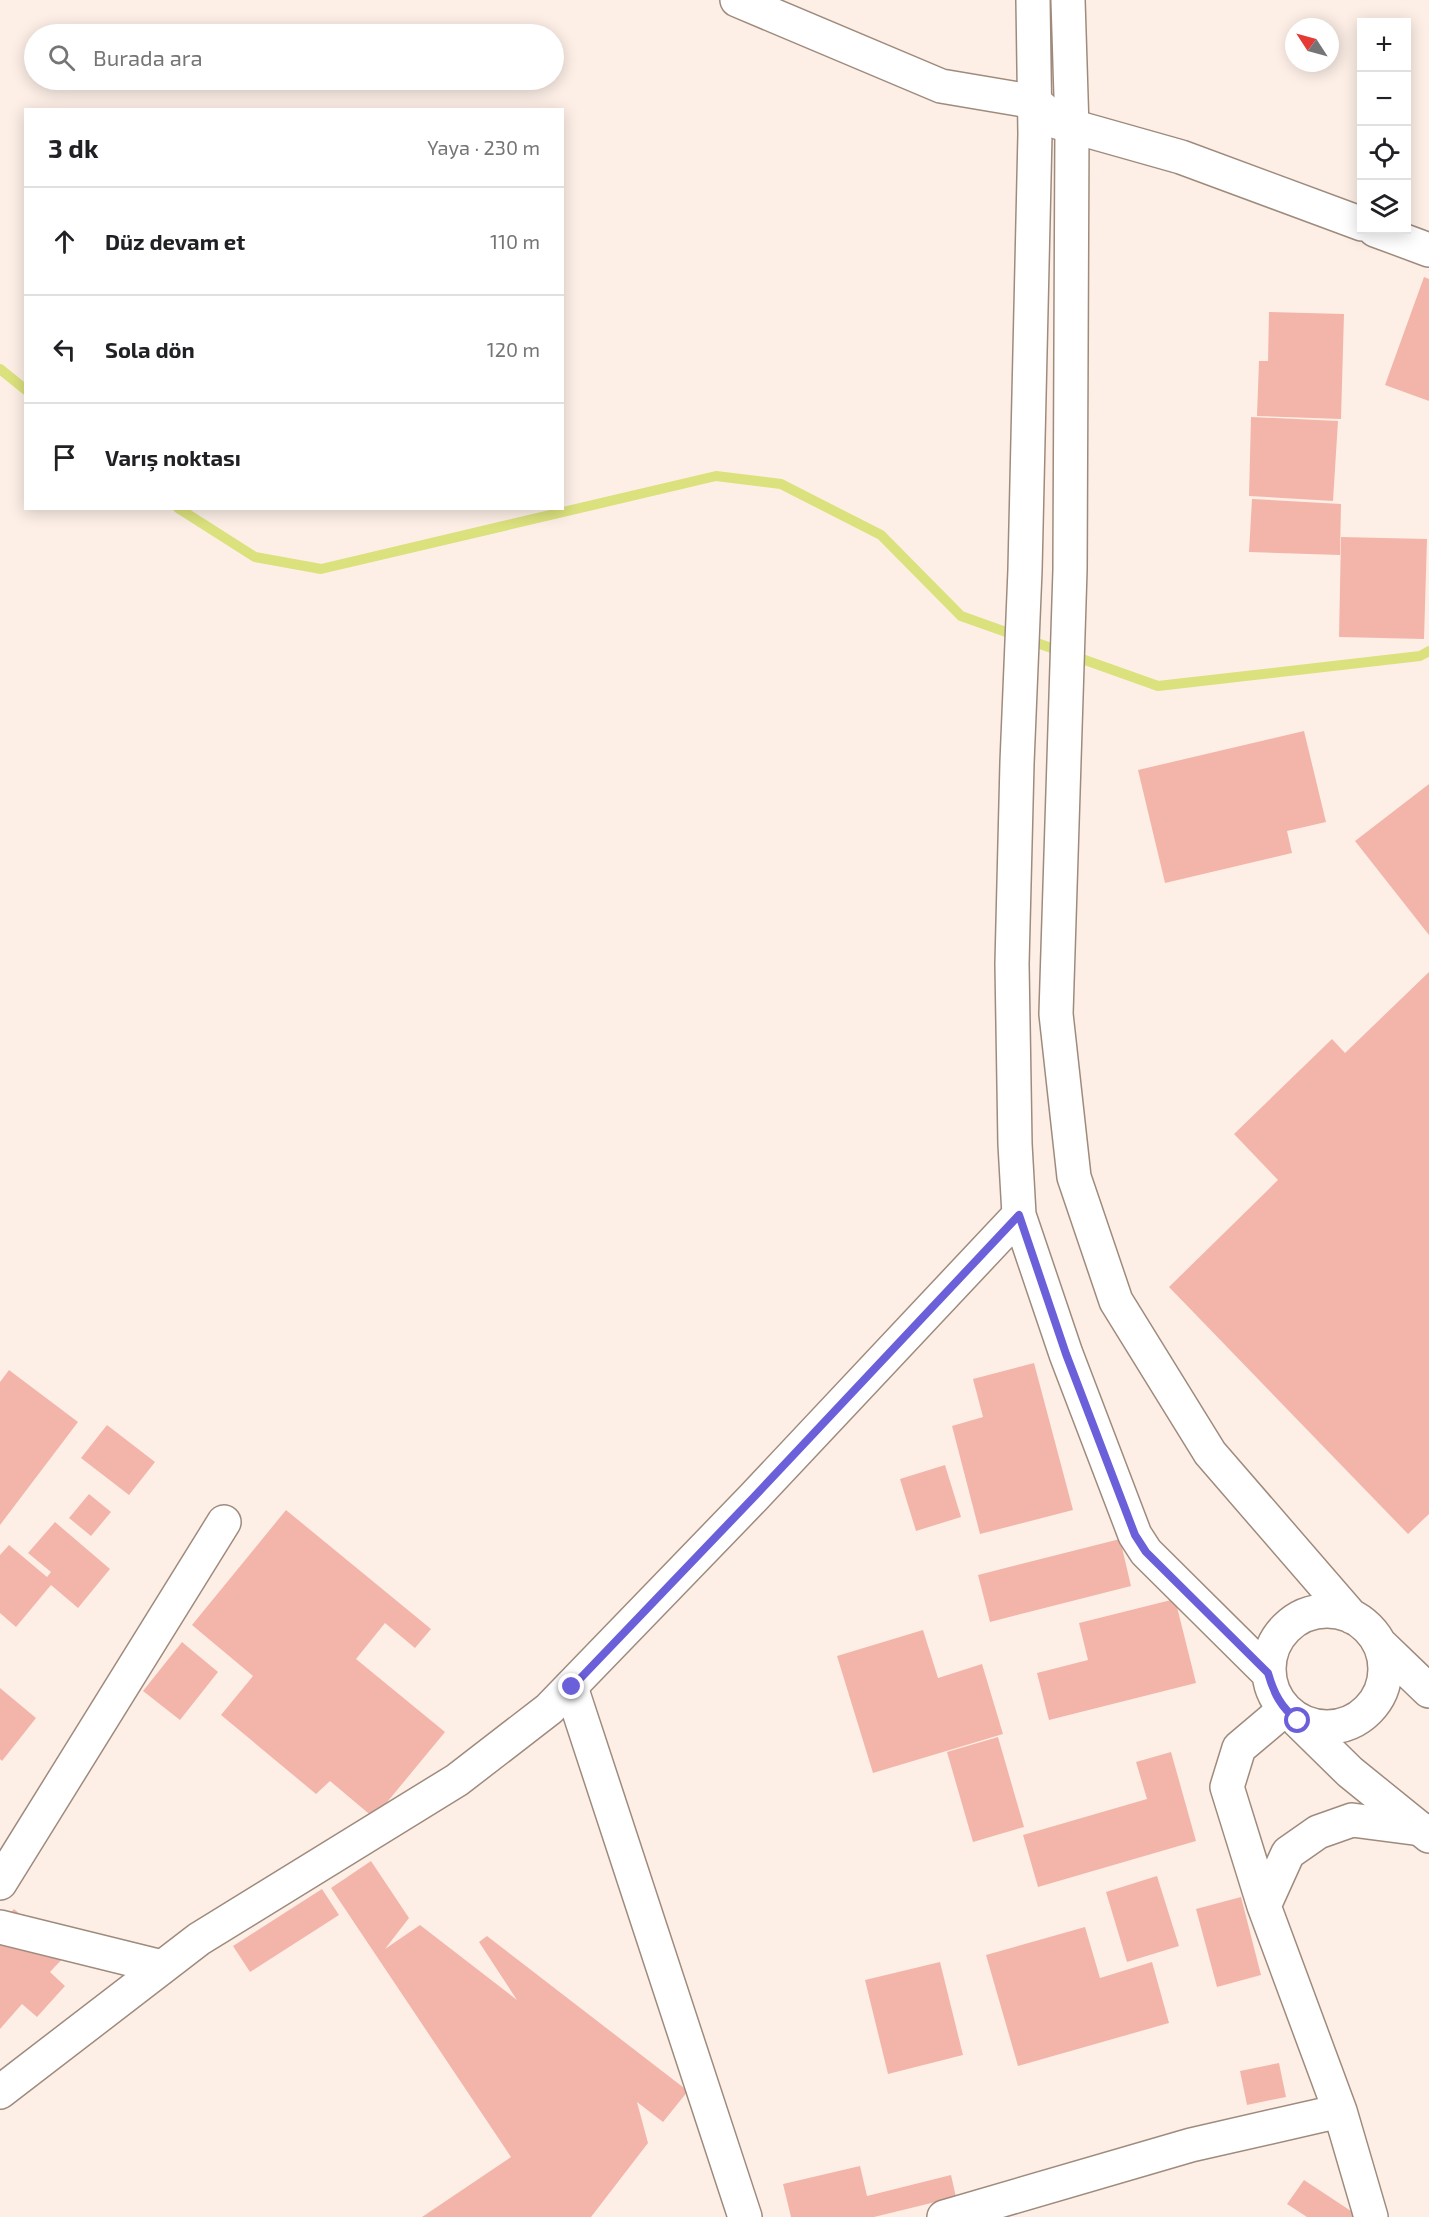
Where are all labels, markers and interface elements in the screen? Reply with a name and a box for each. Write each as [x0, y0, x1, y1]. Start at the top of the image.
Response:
north arrow [1285, 18, 1339, 72]
map controls [1357, 18, 1411, 234]
button: + [1357, 18, 1411, 72]
search box [24, 24, 564, 90]
icon: search [45, 41, 78, 74]
text: Burada ara [93, 44, 203, 70]
button: − [1357, 72, 1411, 126]
button: locate [1357, 126, 1411, 180]
text: 3 dk [48, 132, 98, 163]
text: Yaya · 230 m [427, 135, 540, 159]
button: layers [1357, 180, 1411, 234]
icon: ahead [48, 225, 81, 258]
text: Düz devam et [105, 228, 245, 254]
text: 110 m [490, 229, 540, 253]
icon: left [48, 333, 81, 366]
text: Sola dön [105, 336, 195, 362]
text: 120 m [487, 337, 540, 361]
icon: arrive [48, 441, 81, 474]
text: Varış noktası [105, 444, 241, 470]
route end [558, 1673, 584, 1699]
route start [1284, 1707, 1310, 1733]

